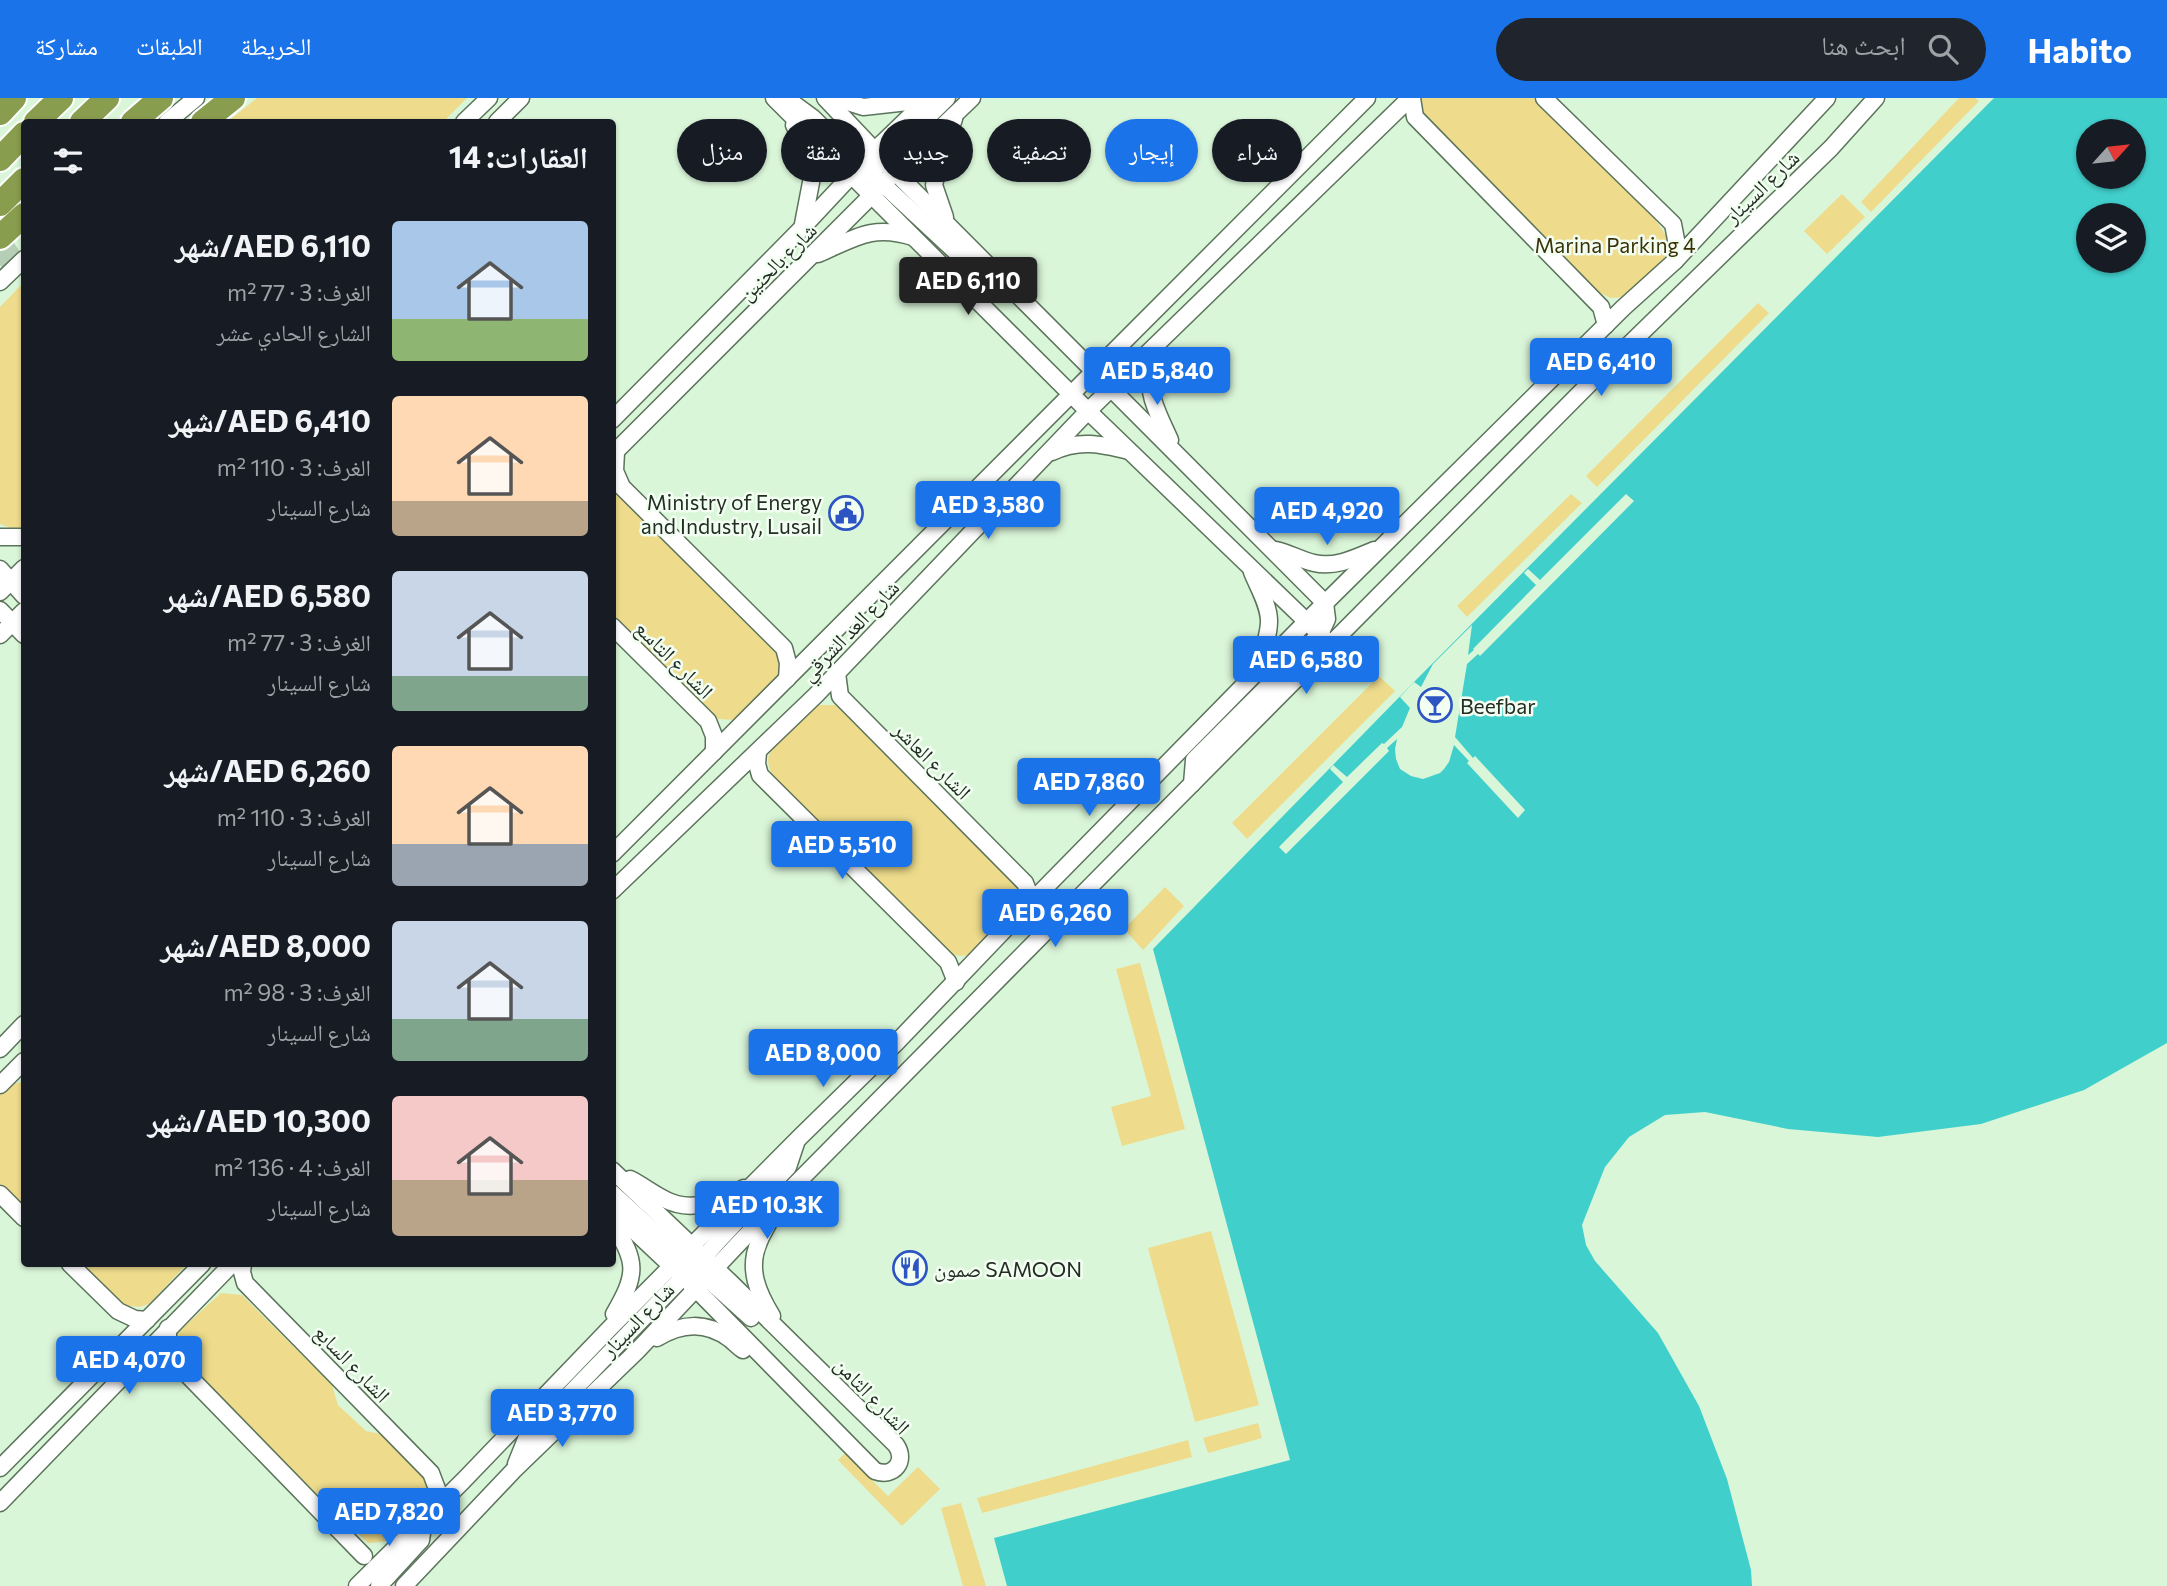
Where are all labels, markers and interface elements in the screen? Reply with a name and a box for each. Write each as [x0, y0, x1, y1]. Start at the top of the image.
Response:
search box [1496, 18, 1986, 81]
text: ابحث هنا [1821, 29, 1906, 60]
text: Habito [2028, 29, 2132, 70]
icon: search [1924, 30, 1962, 68]
text: مشاركة [35, 31, 98, 60]
text: الطبقات [136, 31, 203, 60]
text: الخريطة [241, 31, 311, 60]
chip: منزل [677, 119, 767, 182]
chip: شقة [781, 119, 865, 182]
chip: جديد [879, 119, 973, 182]
chip: تصفية [987, 119, 1091, 182]
chip: إيجار [1105, 119, 1198, 182]
chip: شراء [1212, 119, 1302, 182]
north arrow [2076, 119, 2146, 189]
map controls [2076, 119, 2146, 273]
text: العقارات: 14 [449, 137, 588, 174]
icon: filters [49, 142, 87, 180]
street label: شارع السينار [1718, 144, 1805, 230]
button: layers [2076, 203, 2146, 273]
street label: شارع بالحنين [733, 217, 822, 306]
text: AED 6,110/شهر [175, 226, 371, 263]
park label: Marina Parking 4 [1534, 232, 1696, 257]
icon: home [448, 249, 532, 333]
pin: AED 6,110 [888, 258, 1048, 317]
text: AED 6,110 [915, 266, 1021, 294]
text: الغرف: 3 · 77 m² [227, 278, 371, 306]
text: الشارع الحادي عشر [217, 318, 371, 346]
pin: AED 6,410 [1521, 338, 1681, 398]
text: AED 6,410 [1546, 347, 1656, 375]
pin: AED 5,840 [1077, 348, 1237, 407]
text: AED 5,840 [1100, 356, 1214, 384]
text: AED 6,410/شهر [169, 401, 371, 438]
icon: home [448, 424, 532, 508]
text: الغرف: 3 · 110 m² [217, 453, 371, 481]
pin: AED 3,580 [908, 482, 1068, 541]
pin: AED 4,920 [1247, 488, 1407, 547]
place label: Ministry of Energy and Industry, Lusail [641, 489, 822, 538]
text: AED 3,580 [931, 490, 1045, 518]
text: شارع السينار [268, 493, 371, 521]
public building icon: Ministry of Energy and Industry, Lusail [827, 494, 865, 532]
text: AED 4,920 [1270, 496, 1384, 524]
street label: شارع العد الشرقي [794, 574, 907, 690]
text: AED 6,580/شهر [164, 576, 371, 613]
icon: home [448, 599, 532, 683]
street label: الشارع التاسع [630, 615, 719, 704]
text: الغرف: 3 · 77 m² [227, 628, 371, 656]
pin: AED 6,580 [1226, 636, 1386, 696]
text: AED 6,580 [1249, 645, 1363, 673]
text: شارع السينار [268, 668, 371, 696]
bar icon: Beefbar [1416, 686, 1454, 724]
place label: Beefbar [1460, 693, 1536, 718]
street label: الشارع العاشر [887, 715, 977, 805]
text: AED 6,260/شهر [164, 751, 371, 788]
pin: AED 7,860 [1009, 758, 1169, 818]
text: AED 7,860 [1033, 767, 1145, 795]
icon: home [448, 774, 532, 858]
text: الغرف: 3 · 110 m² [217, 803, 371, 831]
pin: AED 5,510 [762, 822, 922, 881]
text: AED 5,510 [787, 830, 897, 858]
text: شارع السينار [268, 843, 371, 871]
pin: AED 6,260 [975, 890, 1135, 949]
text: AED 6,260 [998, 898, 1112, 926]
text: AED 8,000/شهر [160, 926, 371, 963]
icon: home [448, 949, 532, 1033]
text: الغرف: 3 · 98 m² [223, 978, 371, 1006]
text: شارع السينار [268, 1018, 371, 1046]
pin: AED 8,000 [743, 1030, 903, 1089]
text: AED 8,000 [765, 1038, 881, 1066]
text: AED 10,300/شهر [147, 1101, 371, 1138]
icon: home [448, 1124, 532, 1208]
text: الغرف: 4 · 136 m² [214, 1153, 371, 1181]
pin: AED 10.3K [687, 1182, 847, 1241]
text: AED 10.3K [711, 1190, 823, 1218]
text: شارع السينار [268, 1193, 371, 1221]
restaurant icon: صمون SAMOON [891, 1249, 929, 1287]
place label: صمون SAMOON [934, 1256, 1082, 1282]
street label: شارع السينار [595, 1276, 680, 1364]
street label: الشارع السابع [309, 1319, 396, 1408]
pin: AED 4,070 [49, 1336, 209, 1396]
text: AED 4,070 [72, 1345, 186, 1373]
street label: الشارع الثامن [829, 1351, 916, 1440]
pin: AED 3,770 [482, 1390, 642, 1449]
text: AED 3,770 [507, 1398, 617, 1426]
pin: AED 7,820 [309, 1488, 469, 1548]
text: AED 7,820 [334, 1497, 444, 1525]

